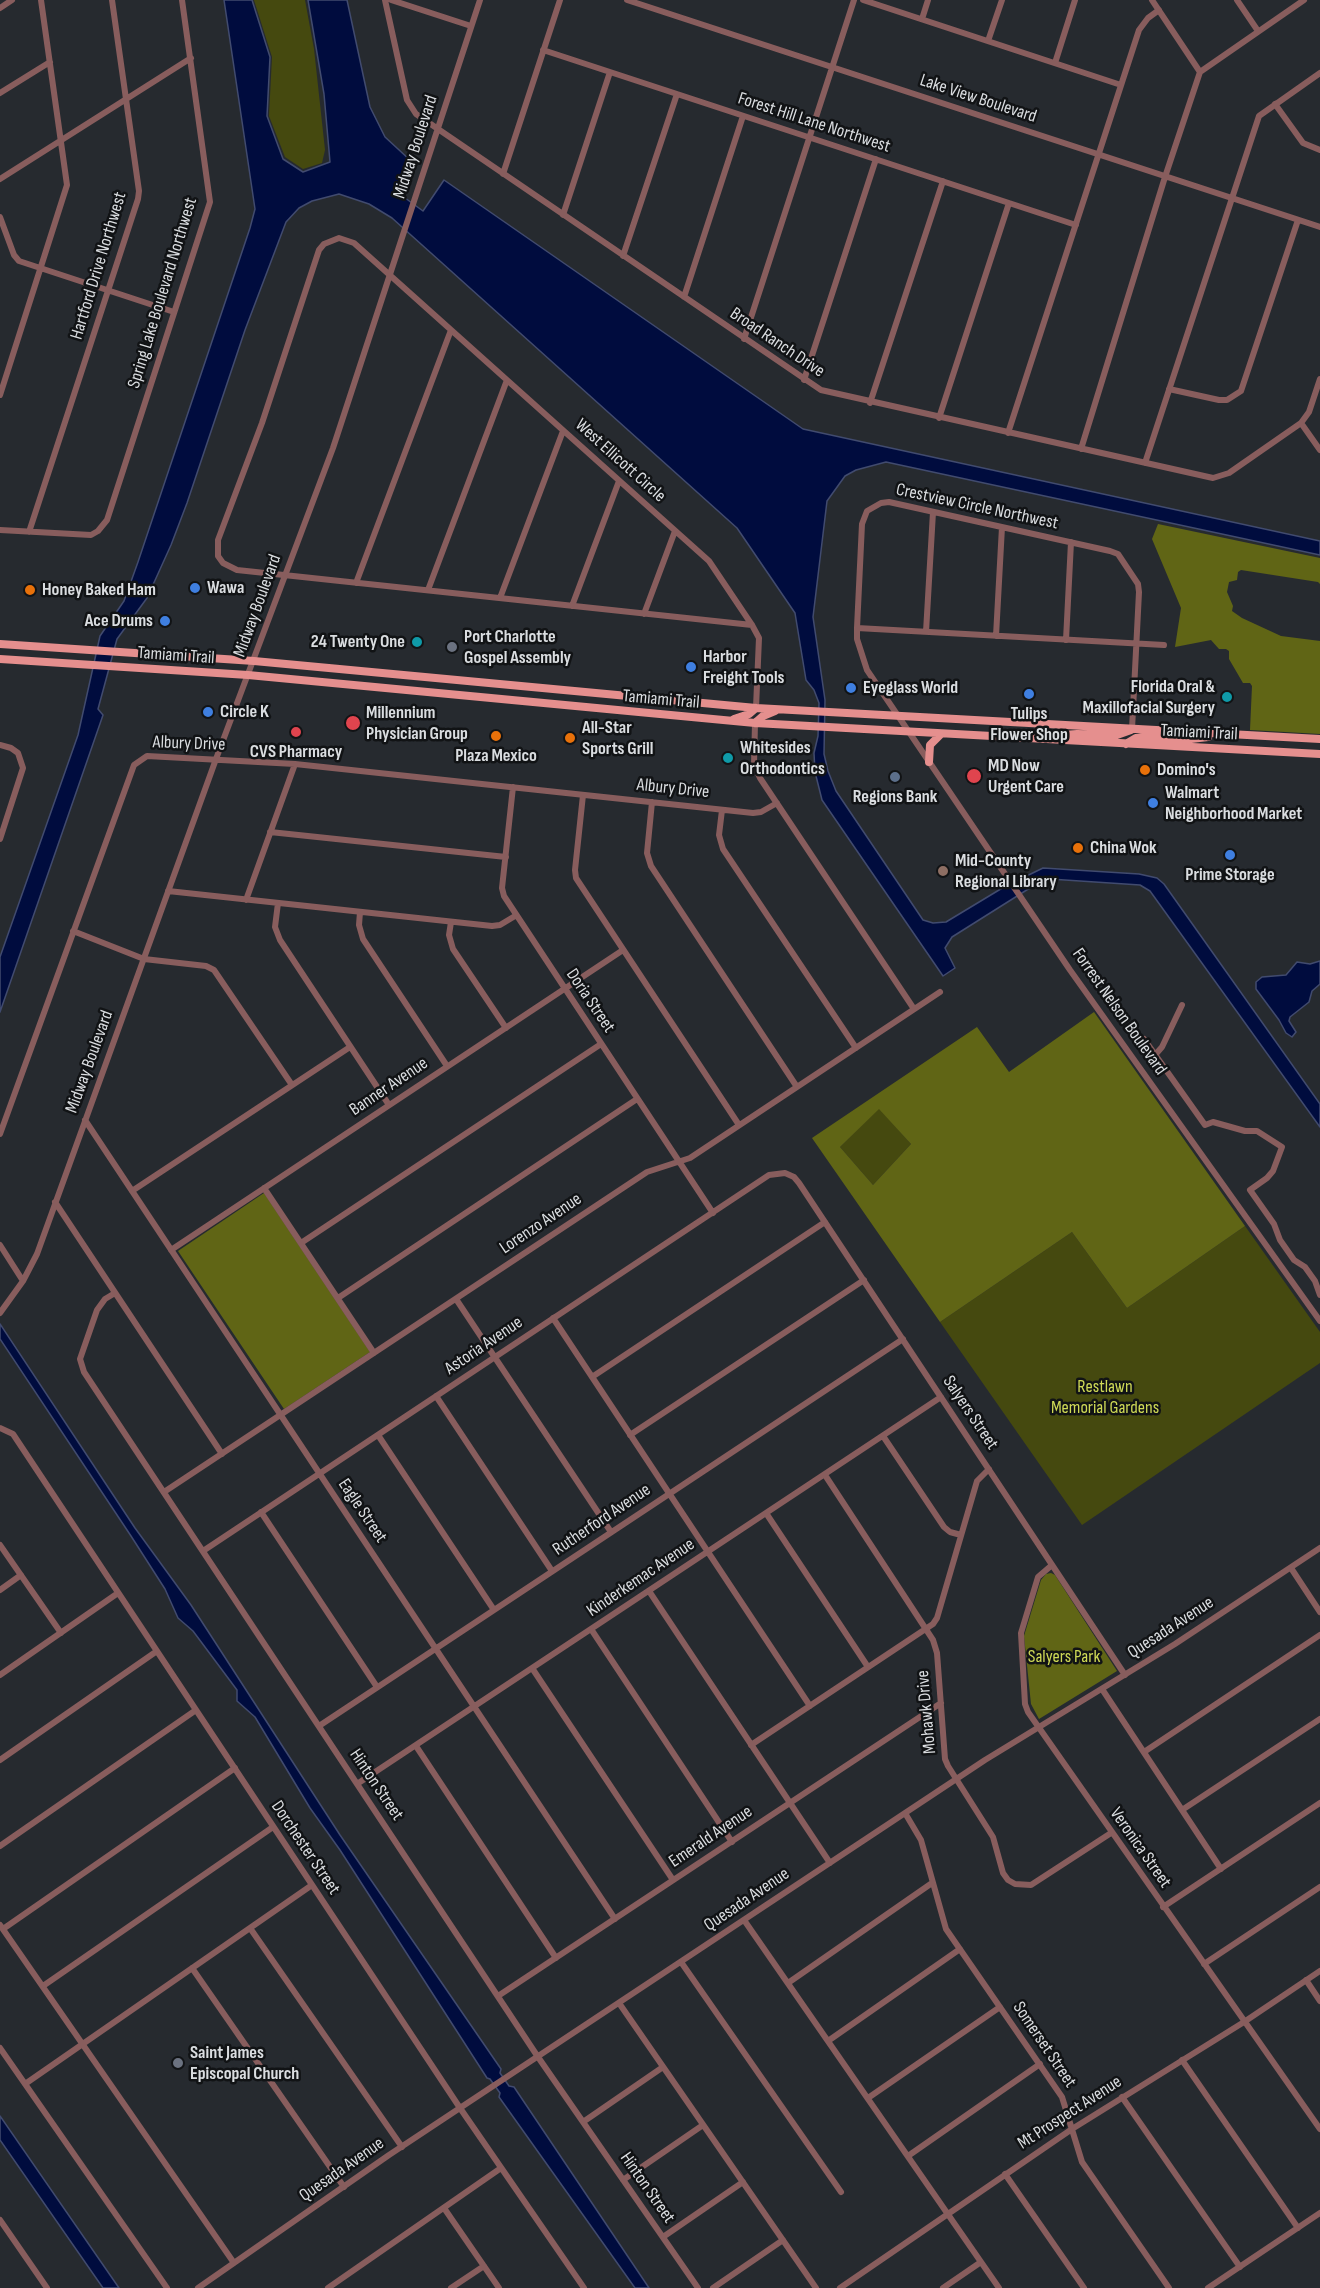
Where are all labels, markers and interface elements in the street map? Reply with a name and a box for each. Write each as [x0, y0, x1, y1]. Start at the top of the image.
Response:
street label: Lake View Boulevard [917, 70, 1039, 128]
street label: Forest Hill Lane Northwest [735, 88, 893, 158]
street label: Midway Boulevard [389, 93, 443, 201]
street label: Hartford Drive Northwest [66, 190, 132, 342]
street label: Spring Lake Boulevard Northwest [124, 195, 202, 391]
street label: Broad Ranch Drive [726, 303, 828, 383]
street label: West Ellicott Circle [570, 415, 670, 507]
street label: Crestview Circle Northwest [894, 479, 1060, 535]
street label: Midway Boulevard [229, 552, 287, 660]
place label: Wawa [207, 577, 244, 599]
place label: Honey Baked Ham [42, 579, 156, 601]
marker: Wawa [188, 581, 202, 595]
marker: Honey Baked Ham [23, 583, 37, 597]
place label: Ace Drums [85, 610, 153, 632]
marker: Ace Drums [158, 614, 172, 628]
place label: Port Charlotte Gospel Assembly [464, 626, 571, 668]
place label: 24 Twenty One [311, 631, 405, 653]
marker: 24 Twenty One [410, 635, 424, 649]
marker: Port Charlotte Gospel Assembly [445, 640, 459, 654]
street label: Tamiami Trail [137, 643, 215, 669]
place label: Harbor Freight Tools [703, 646, 784, 688]
marker: Harbor Freight Tools [684, 660, 698, 674]
place label: Florida Oral & Maxillofacial Surgery [1083, 676, 1215, 718]
place label: Eyeglass World [863, 677, 958, 699]
marker: Eyeglass World [844, 681, 858, 695]
street label: Tamiami Trail [622, 686, 700, 714]
marker: Tulips Flower Shop [1022, 687, 1036, 701]
marker: Florida Oral & Maxillofacial Surgery [1220, 690, 1234, 704]
place label: Circle K [220, 701, 269, 723]
place label: Millennium Physician Group [366, 702, 468, 744]
place label: Tulips Flower Shop [990, 703, 1068, 746]
marker: Circle K [201, 705, 215, 719]
marker: Millennium Physician Group [344, 714, 362, 732]
place label: All-Star Sports Grill [582, 717, 653, 760]
street label: Tamiami Trail [1160, 720, 1238, 746]
marker: CVS Pharmacy [289, 725, 303, 739]
marker: Plaza Mexico [489, 729, 503, 743]
marker: All-Star Sports Grill [563, 731, 577, 745]
street label: Albury Drive [152, 732, 226, 756]
place label: Whitesides Orthodontics [740, 737, 825, 780]
place label: CVS Pharmacy [250, 741, 342, 763]
place label: Plaza Mexico [455, 745, 537, 767]
marker: Whitesides Orthodontics [721, 751, 735, 765]
place label: MD Now Urgent Care [988, 755, 1064, 798]
place label: Domino's [1157, 759, 1216, 781]
marker: Domino's [1138, 763, 1152, 777]
marker: MD Now Urgent Care [965, 767, 983, 785]
marker: Regions Bank [888, 770, 902, 784]
street label: Albury Drive [636, 774, 710, 804]
place label: Walmart Neighborhood Market [1165, 782, 1302, 824]
place label: Regions Bank [853, 786, 937, 808]
marker: Walmart Neighborhood Market [1146, 796, 1160, 810]
place label: China Wok [1090, 837, 1157, 859]
marker: China Wok [1071, 841, 1085, 855]
marker: Prime Storage [1223, 848, 1237, 862]
place label: Mid-County Regional Library [955, 850, 1057, 892]
marker: Mid-County Regional Library [936, 864, 950, 878]
place label: Prime Storage [1185, 864, 1275, 886]
street label: Forrest Nelson Boulevard [1067, 944, 1171, 1080]
street label: Doria Street [561, 965, 619, 1037]
street label: Midway Boulevard [61, 1008, 119, 1116]
street label: Banner Avenue [346, 1053, 432, 1121]
street label: Lorenzo Avenue [496, 1189, 586, 1259]
street label: Astoria Avenue [441, 1312, 527, 1380]
street label: Salyers Street [937, 1372, 1003, 1454]
park label: Restlawn Memorial Gardens [1051, 1376, 1159, 1418]
street label: Eagle Street [333, 1475, 391, 1547]
street label: Rutherford Avenue [549, 1479, 655, 1561]
street label: Kinderkemac Avenue [583, 1534, 699, 1622]
street label: Quesada Avenue [1124, 1592, 1218, 1664]
park label: Salyers Park [1028, 1646, 1100, 1668]
street label: Mohawk Drive [913, 1669, 941, 1755]
street label: Hinton Street [344, 1745, 408, 1825]
street label: Dorchester Street [266, 1797, 344, 1899]
street label: Emerald Avenue [665, 1801, 757, 1873]
street label: Veronica Street [1105, 1804, 1175, 1892]
street label: Quesada Avenue [700, 1864, 794, 1936]
street label: Somerset Street [1007, 1998, 1081, 2092]
place label: Saint James Episcopal Church [190, 2042, 299, 2084]
marker: Saint James Episcopal Church [171, 2056, 185, 2070]
street label: Mt Prospect Avenue [1014, 2071, 1126, 2155]
street label: Quesada Avenue [296, 2133, 388, 2207]
street label: Hinton Street [615, 2148, 679, 2228]

